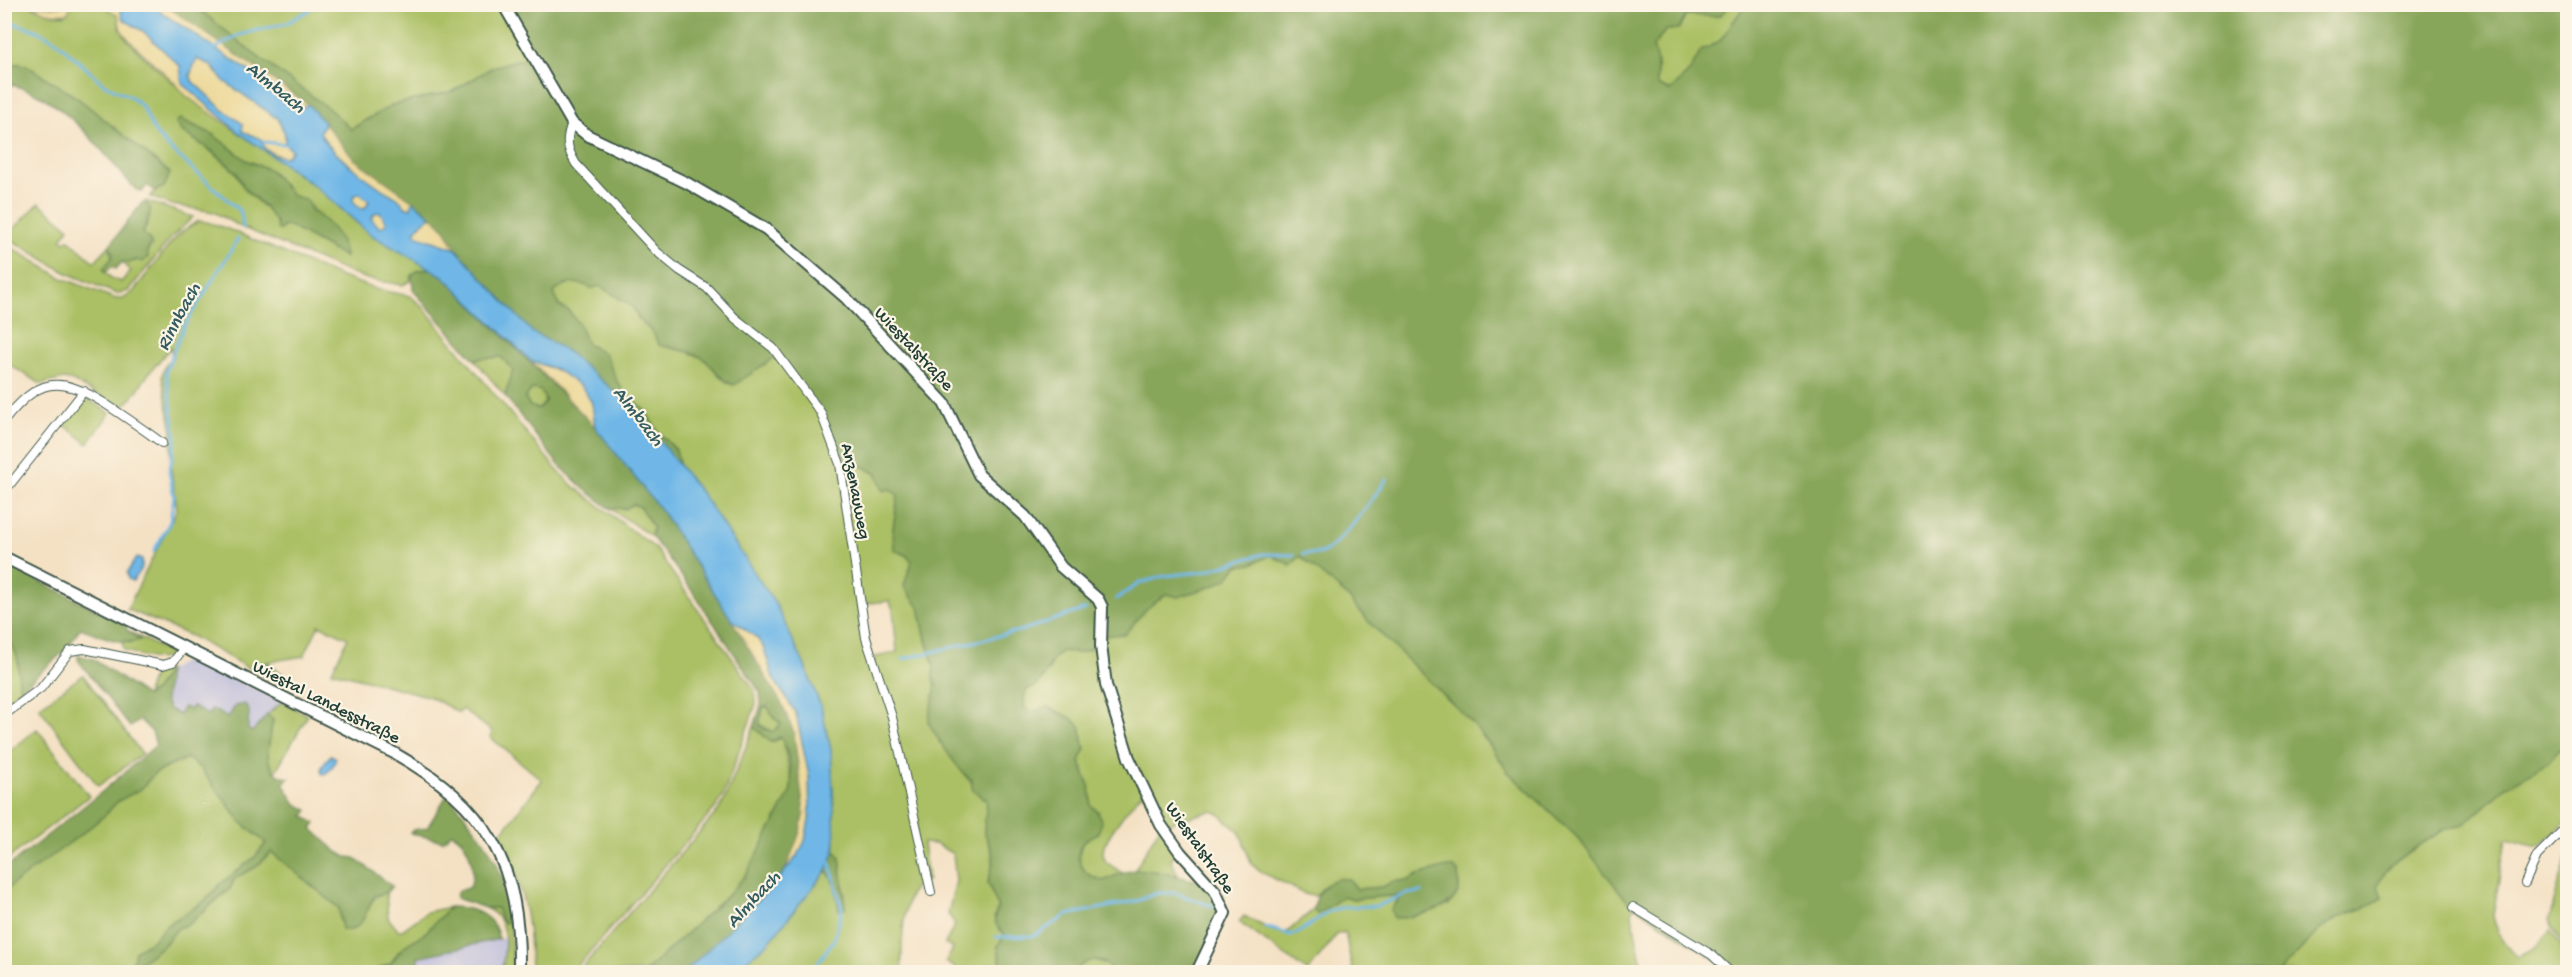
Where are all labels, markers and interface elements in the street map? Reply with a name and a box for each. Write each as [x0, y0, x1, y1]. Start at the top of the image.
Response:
water label: Almbach [241, 58, 309, 120]
water label: Rinnbach [153, 280, 208, 355]
street label: Wiestalstraße [869, 303, 958, 397]
water label: Almbach [607, 383, 668, 452]
street label: Anzenauweg [835, 442, 874, 541]
street label: Wiestal Landesstraße [249, 657, 404, 750]
street label: Wiestalstraße [1160, 799, 1239, 899]
water label: Almbach [722, 867, 787, 934]

